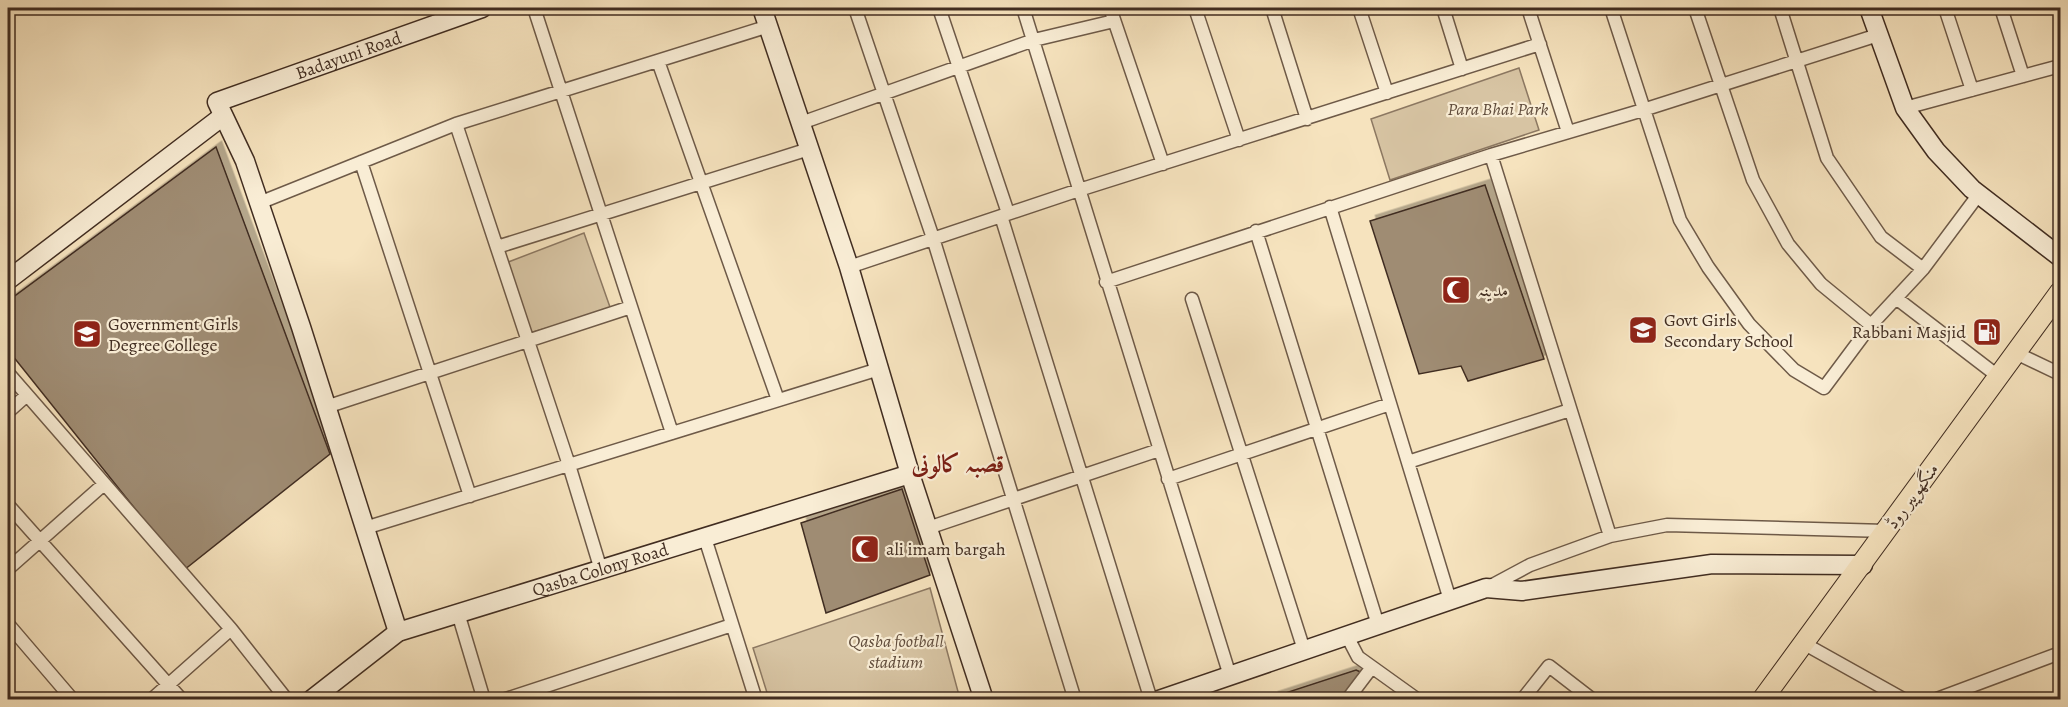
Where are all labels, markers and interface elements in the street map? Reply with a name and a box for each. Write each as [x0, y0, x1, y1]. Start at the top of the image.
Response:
street label: Badayuni Road [292, 25, 405, 85]
park label: Para Bhai Park [1448, 97, 1548, 121]
mosque icon: مدینہ [1440, 274, 1472, 306]
place label: مدینہ [1477, 278, 1508, 302]
place label: Govt Girls Secondary School [1664, 308, 1794, 353]
place label: Government Girls Degree College [108, 312, 239, 357]
school or university icon: Govt Girls Secondary School [1627, 314, 1659, 346]
fuel station icon: Rabbani Masjid [1971, 316, 2003, 348]
school or university icon: Government Girls Degree College [71, 318, 103, 350]
place label: Rabbani Masjid [1852, 320, 1966, 344]
district label: قصبہ کالونی [911, 448, 1004, 480]
street label: منگھوپیر روڈ [1880, 458, 1945, 534]
mosque icon: ali imam bargah [849, 533, 881, 565]
street label: Qasba Colony Road [529, 537, 671, 602]
place label: ali imam bargah [886, 537, 1006, 561]
park label: Qasba football stadium [848, 629, 944, 674]

